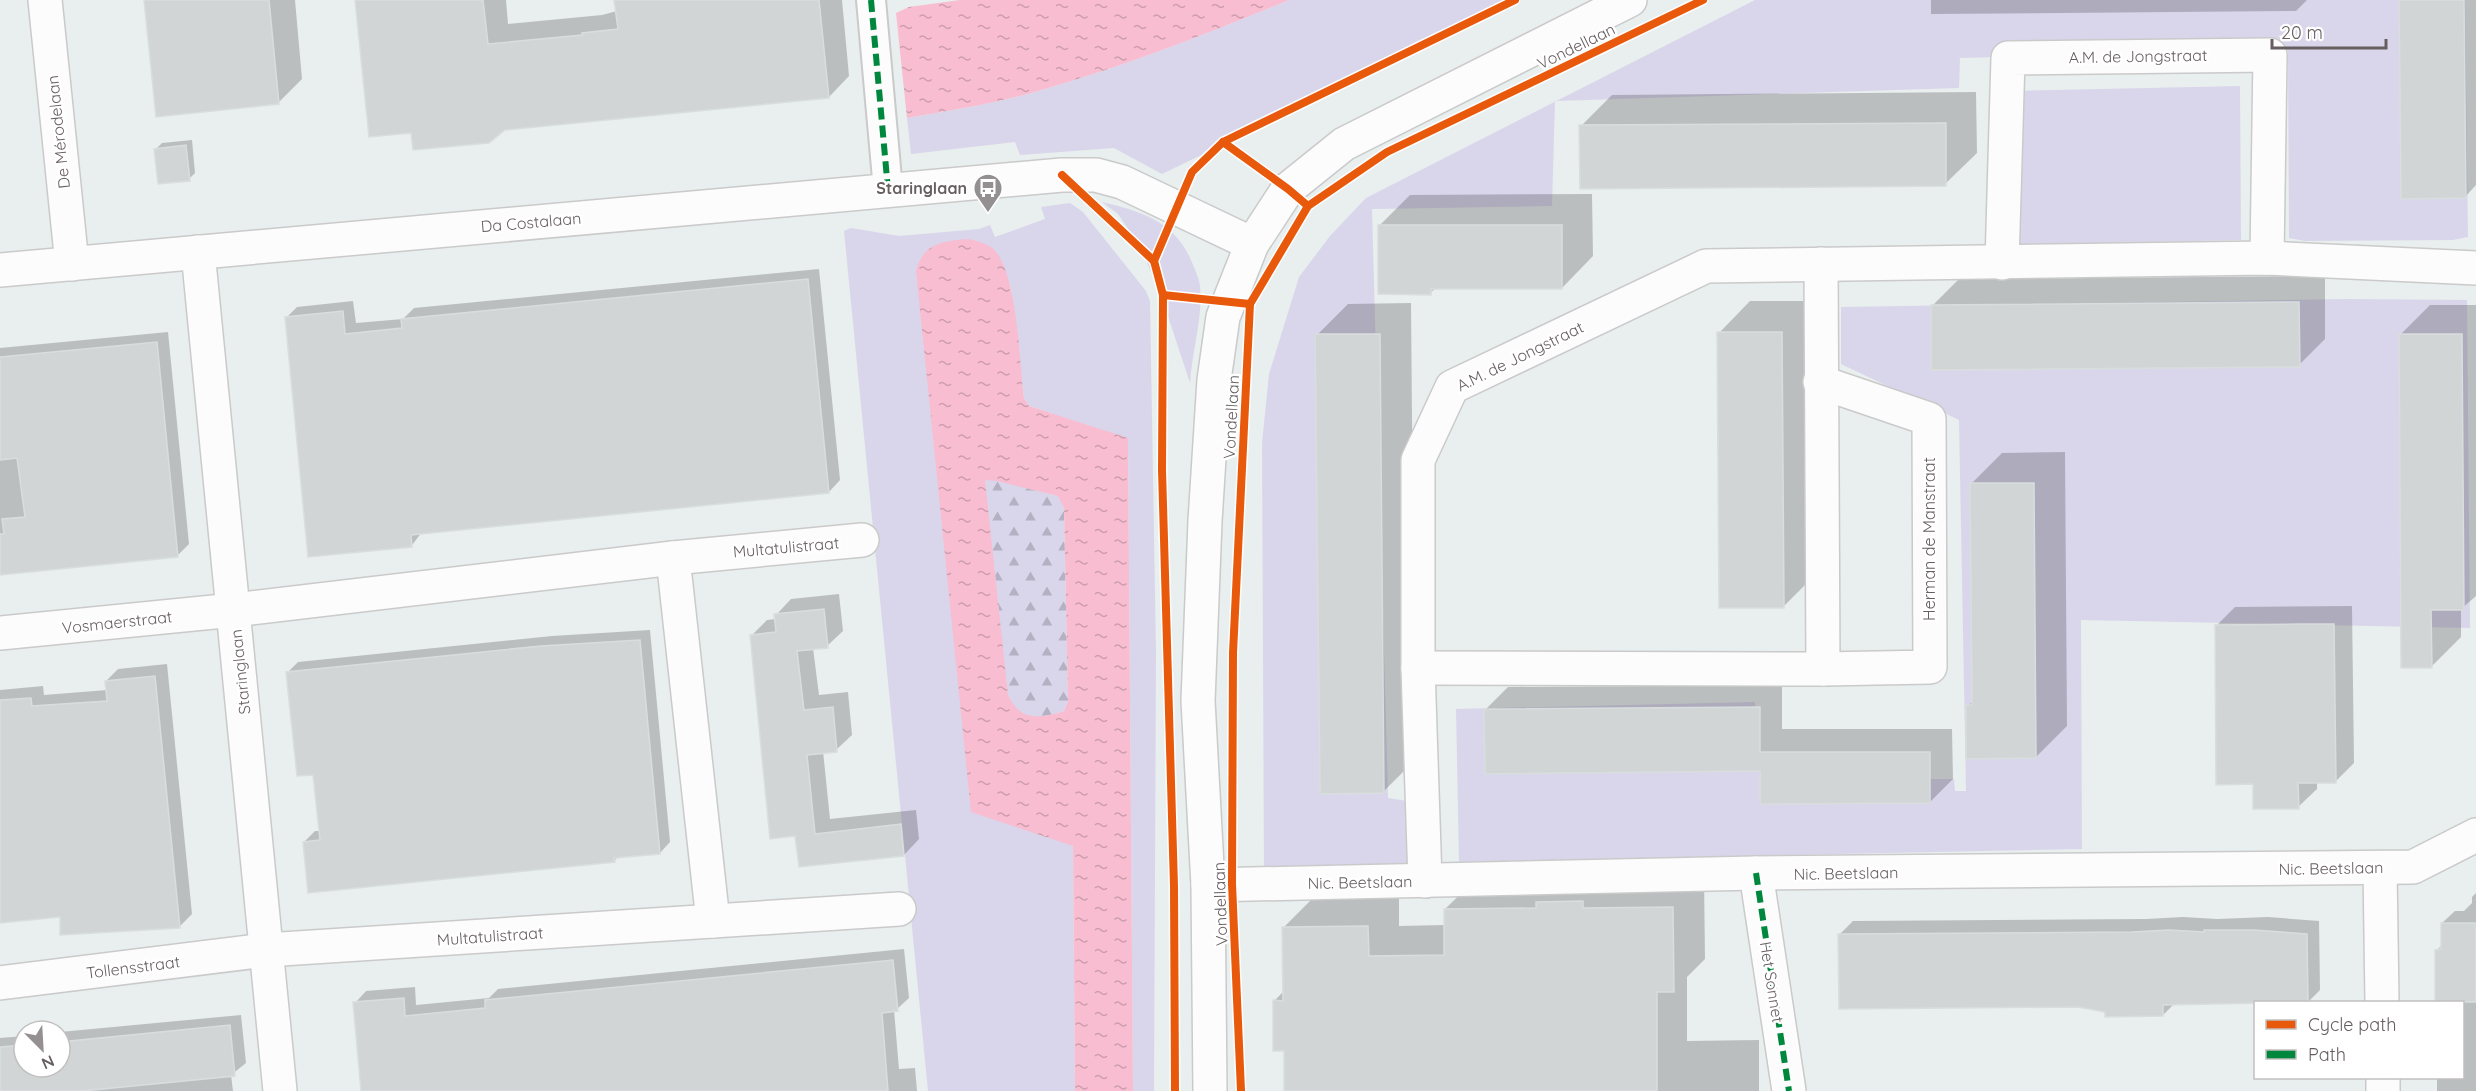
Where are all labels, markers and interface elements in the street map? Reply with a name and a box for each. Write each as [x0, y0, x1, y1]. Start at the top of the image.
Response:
scale bar [2272, 12, 2386, 50]
street label: Vondellaan [1534, 19, 1618, 73]
text: 20 m [2281, 21, 2323, 44]
street label: A.M. de Jongstraat [2069, 45, 2207, 67]
street label: De Mérodelaan [42, 74, 74, 190]
bus stop icon: Staringlaan [972, 172, 1004, 214]
place label: Staringlaan [876, 178, 967, 198]
street label: Da Costalaan [480, 208, 582, 236]
street label: A.M. de Jongstraat [1453, 317, 1587, 395]
street label: Vondellaan [1219, 374, 1243, 460]
street label: Herman de Manstraat [1919, 457, 1939, 621]
street label: Multatulistraat [732, 532, 840, 562]
street label: Vosmaerstraat [61, 606, 173, 638]
street label: Staringlaan [226, 628, 254, 716]
street label: Nic. Beetslaan [2278, 857, 2384, 879]
street label: Vondellaan [1209, 862, 1231, 946]
street label: Nic. Beetslaan [1793, 862, 1899, 884]
street label: Nic. Beetslaan [1307, 871, 1413, 893]
street label: Multatulistraat [436, 922, 544, 950]
street label: Het Sonnet [1756, 940, 1788, 1024]
street label: Tollensstraat [85, 951, 181, 983]
legend [2254, 1001, 2464, 1079]
text: Cycle path [2308, 1013, 2396, 1036]
north arrow [12, 1019, 72, 1079]
text: Path [2308, 1043, 2346, 1066]
text: N [39, 1051, 58, 1074]

